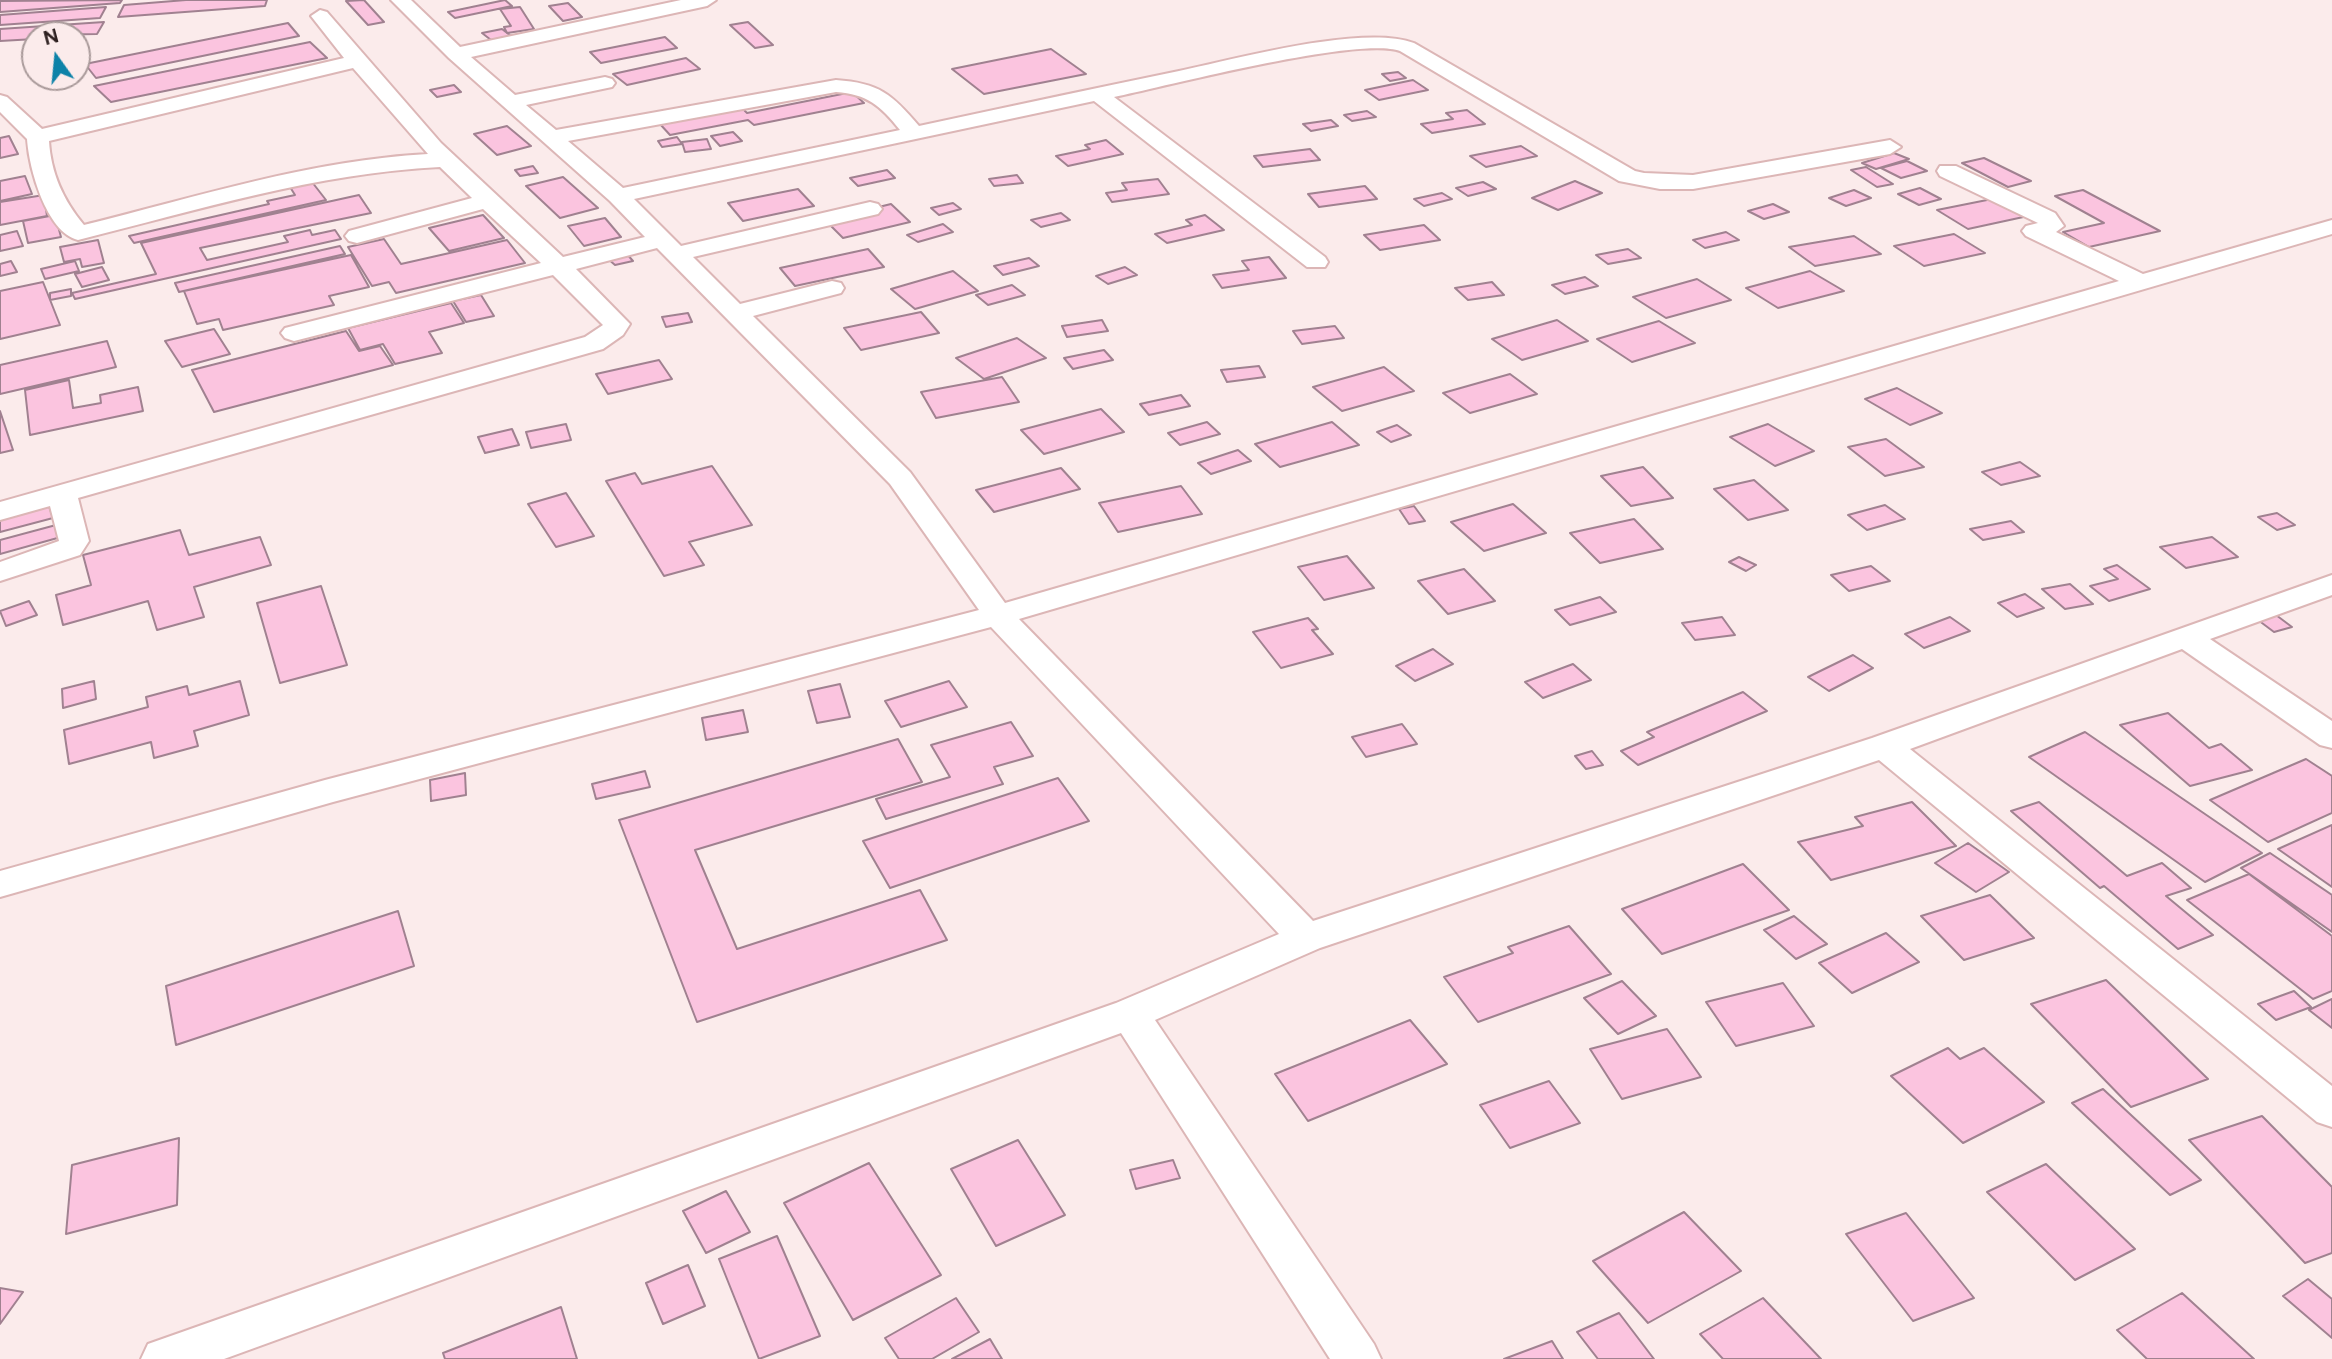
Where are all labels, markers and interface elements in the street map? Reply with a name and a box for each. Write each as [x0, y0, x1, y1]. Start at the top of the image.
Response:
north arrow [21, 21, 91, 91]
text: N [41, 24, 61, 50]

